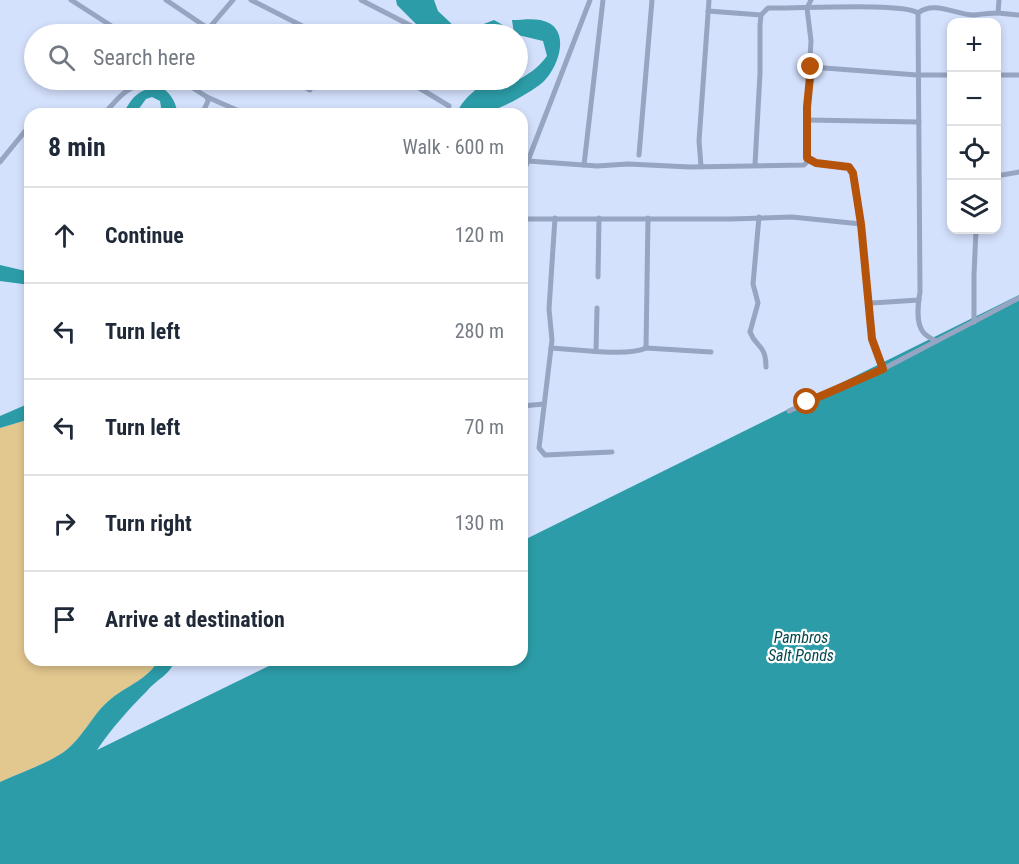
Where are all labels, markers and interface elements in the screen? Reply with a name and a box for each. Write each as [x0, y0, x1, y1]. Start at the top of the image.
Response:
map controls [947, 18, 1001, 234]
button: + [947, 18, 1001, 72]
search box [24, 24, 528, 90]
icon: search [45, 41, 78, 74]
text: Search here [93, 45, 195, 70]
route end [797, 53, 823, 79]
button: − [947, 72, 1001, 126]
button: locate [947, 126, 1001, 180]
text: 8 min [48, 132, 106, 162]
text: Walk · 600 m [403, 135, 504, 159]
button: layers [947, 180, 1001, 234]
icon: ahead [48, 219, 81, 252]
text: Continue [105, 223, 184, 248]
text: 120 m [455, 223, 504, 247]
icon: left [48, 315, 81, 348]
text: Turn left [105, 319, 180, 344]
text: 280 m [455, 319, 504, 343]
route start [793, 388, 819, 414]
icon: left [48, 411, 81, 444]
text: Turn left [105, 415, 180, 440]
text: 70 m [465, 415, 504, 439]
icon: right [48, 507, 81, 540]
text: Turn right [105, 511, 192, 536]
text: 130 m [455, 511, 504, 535]
icon: arrive [48, 603, 81, 636]
text: Arrive at destination [105, 607, 285, 632]
water label: Pambros Salt Ponds [768, 628, 834, 665]

